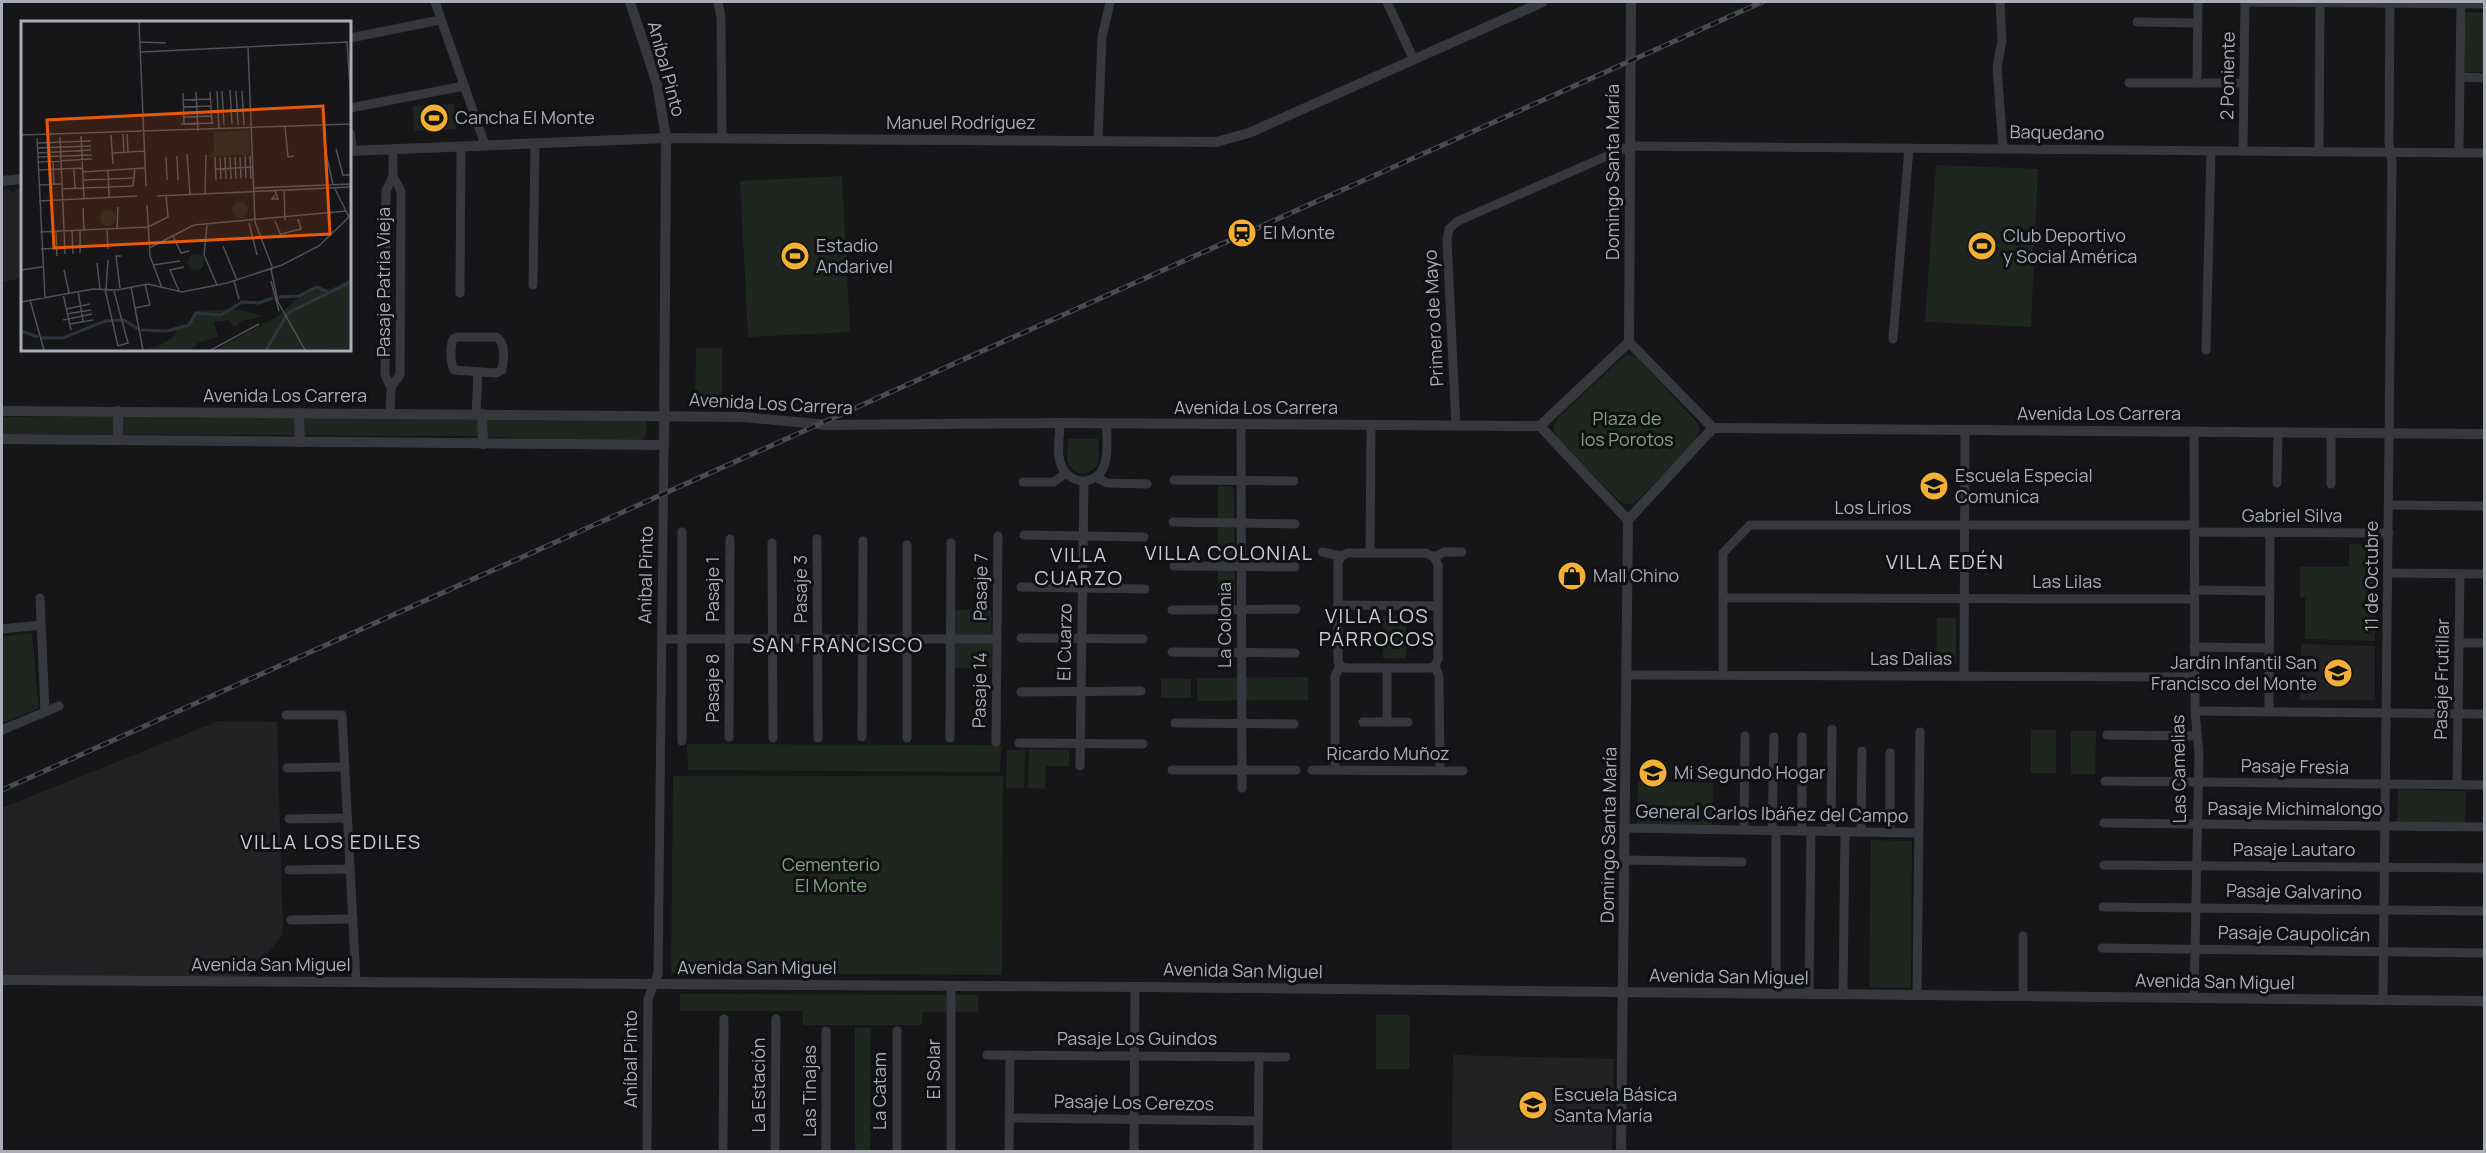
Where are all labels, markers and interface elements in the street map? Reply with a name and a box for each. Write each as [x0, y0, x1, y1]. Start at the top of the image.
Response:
street label: Aníbal Pinto [643, 18, 691, 119]
inset map [21, 21, 351, 351]
street label: 2 Poniente [2214, 32, 2240, 120]
street label: Domingo Santa María [1600, 84, 1624, 260]
sports icon: Cancha El Monte [418, 102, 450, 134]
place label: Cancha El Monte [455, 105, 595, 129]
street label: Manuel Rodríguez [886, 110, 1036, 134]
street label: Baquedano [2009, 119, 2105, 145]
street label: Pasaje Patria Vieja [371, 207, 395, 357]
station icon: El Monte [1226, 217, 1258, 249]
place label: El Monte [1263, 220, 1335, 244]
place label: Club Deportivo y Social América [2003, 223, 2137, 268]
sports icon: Club Deportivo y Social América [1966, 230, 1998, 262]
place label: Estadio Andarivel [816, 233, 893, 278]
sports icon: Estadio Andarivel [779, 240, 811, 272]
street label: Primero de Mayo [1417, 249, 1449, 387]
street label: Avenida Los Carrera [203, 383, 367, 407]
street label: Avenida Los Carrera [689, 387, 854, 419]
street label: Avenida Los Carrera [1174, 395, 1338, 419]
street label: Avenida Los Carrera [2017, 401, 2181, 425]
park label: Plaza de los Porotos [1580, 406, 1674, 451]
place label: Escuela Especial Comunica [1955, 463, 2093, 508]
school or university icon: Escuela Especial Comunica [1918, 470, 1950, 502]
street label: Los Lirios [1835, 495, 1911, 519]
street label: Gabriel Silva [2242, 503, 2342, 527]
street label: 11 de Octubre [2359, 521, 2383, 631]
street label: Aníbal Pinto [632, 526, 658, 624]
district label: VILLA COLONIAL [1144, 539, 1314, 566]
district label: VILLA CUARZO [1035, 541, 1123, 591]
district label: VILLA EDÉN [1886, 548, 2004, 575]
street label: Pasaje 7 [967, 553, 993, 621]
street label: Pasaje 3 [788, 555, 812, 623]
street label: Pasaje 1 [700, 556, 724, 622]
shop icon: Mall Chino [1556, 560, 1588, 592]
place label: Mall Chino [1593, 563, 1679, 587]
street label: Las Lilas [2032, 569, 2102, 593]
street label: La Colonia [1212, 582, 1236, 668]
district label: VILLA LOS PÁRROCOS [1319, 602, 1435, 652]
street label: El Cuarzo [1051, 603, 1077, 681]
street label: Pasaje Frutillar [2428, 618, 2454, 740]
district label: SAN FRANCISCO [752, 631, 924, 658]
street label: Las Dalias [1870, 646, 1952, 670]
place label: Jardín Infantil San Francisco del Monte [2151, 650, 2317, 695]
street label: Pasaje 14 [966, 652, 992, 728]
street label: Pasaje 8 [700, 654, 724, 722]
school or university icon: Jardín Infantil San Francisco del Monte [2322, 657, 2354, 689]
street label: Las Camelias [2165, 714, 2191, 824]
street label: Ricardo Muñoz [1326, 741, 1450, 765]
street label: Domingo Santa María [1594, 747, 1622, 923]
street label: Pasaje Fresia [2241, 753, 2349, 779]
school or university icon: Mi Segundo Hogar [1637, 757, 1669, 789]
place label: Mi Segundo Hogar [1674, 760, 1826, 784]
street label: Pasaje Michimalongo [2208, 796, 2382, 820]
street label: General Carlos Ibáñez del Campo [1635, 799, 1909, 827]
district label: VILLA LOS EDILES [240, 828, 422, 855]
street label: Pasaje Lautaro [2233, 837, 2355, 861]
park label: Cementerio El Monte [782, 852, 880, 897]
street label: Pasaje Galvarino [2226, 878, 2362, 904]
street label: Pasaje Caupolicán [2218, 920, 2370, 946]
street label: Avenida San Miguel [191, 952, 351, 976]
street label: Avenida San Miguel [677, 955, 837, 979]
street label: Avenida San Miguel [1163, 957, 1323, 983]
street label: Avenida San Miguel [1649, 963, 1809, 989]
street label: Avenida San Miguel [2135, 968, 2295, 994]
street label: Aníbal Pinto [618, 1010, 642, 1108]
street label: Pasaje Los Guindos [1057, 1026, 1217, 1050]
street label: La Estación [746, 1038, 770, 1132]
street label: El Solar [921, 1038, 945, 1099]
street label: Las Tinajas [797, 1045, 821, 1137]
street label: La Catam [867, 1052, 891, 1130]
place label: Escuela Básica Santa María [1554, 1082, 1677, 1127]
street label: Pasaje Los Cerezos [1054, 1089, 1214, 1115]
school or university icon: Escuela Básica Santa María [1517, 1089, 1549, 1121]

